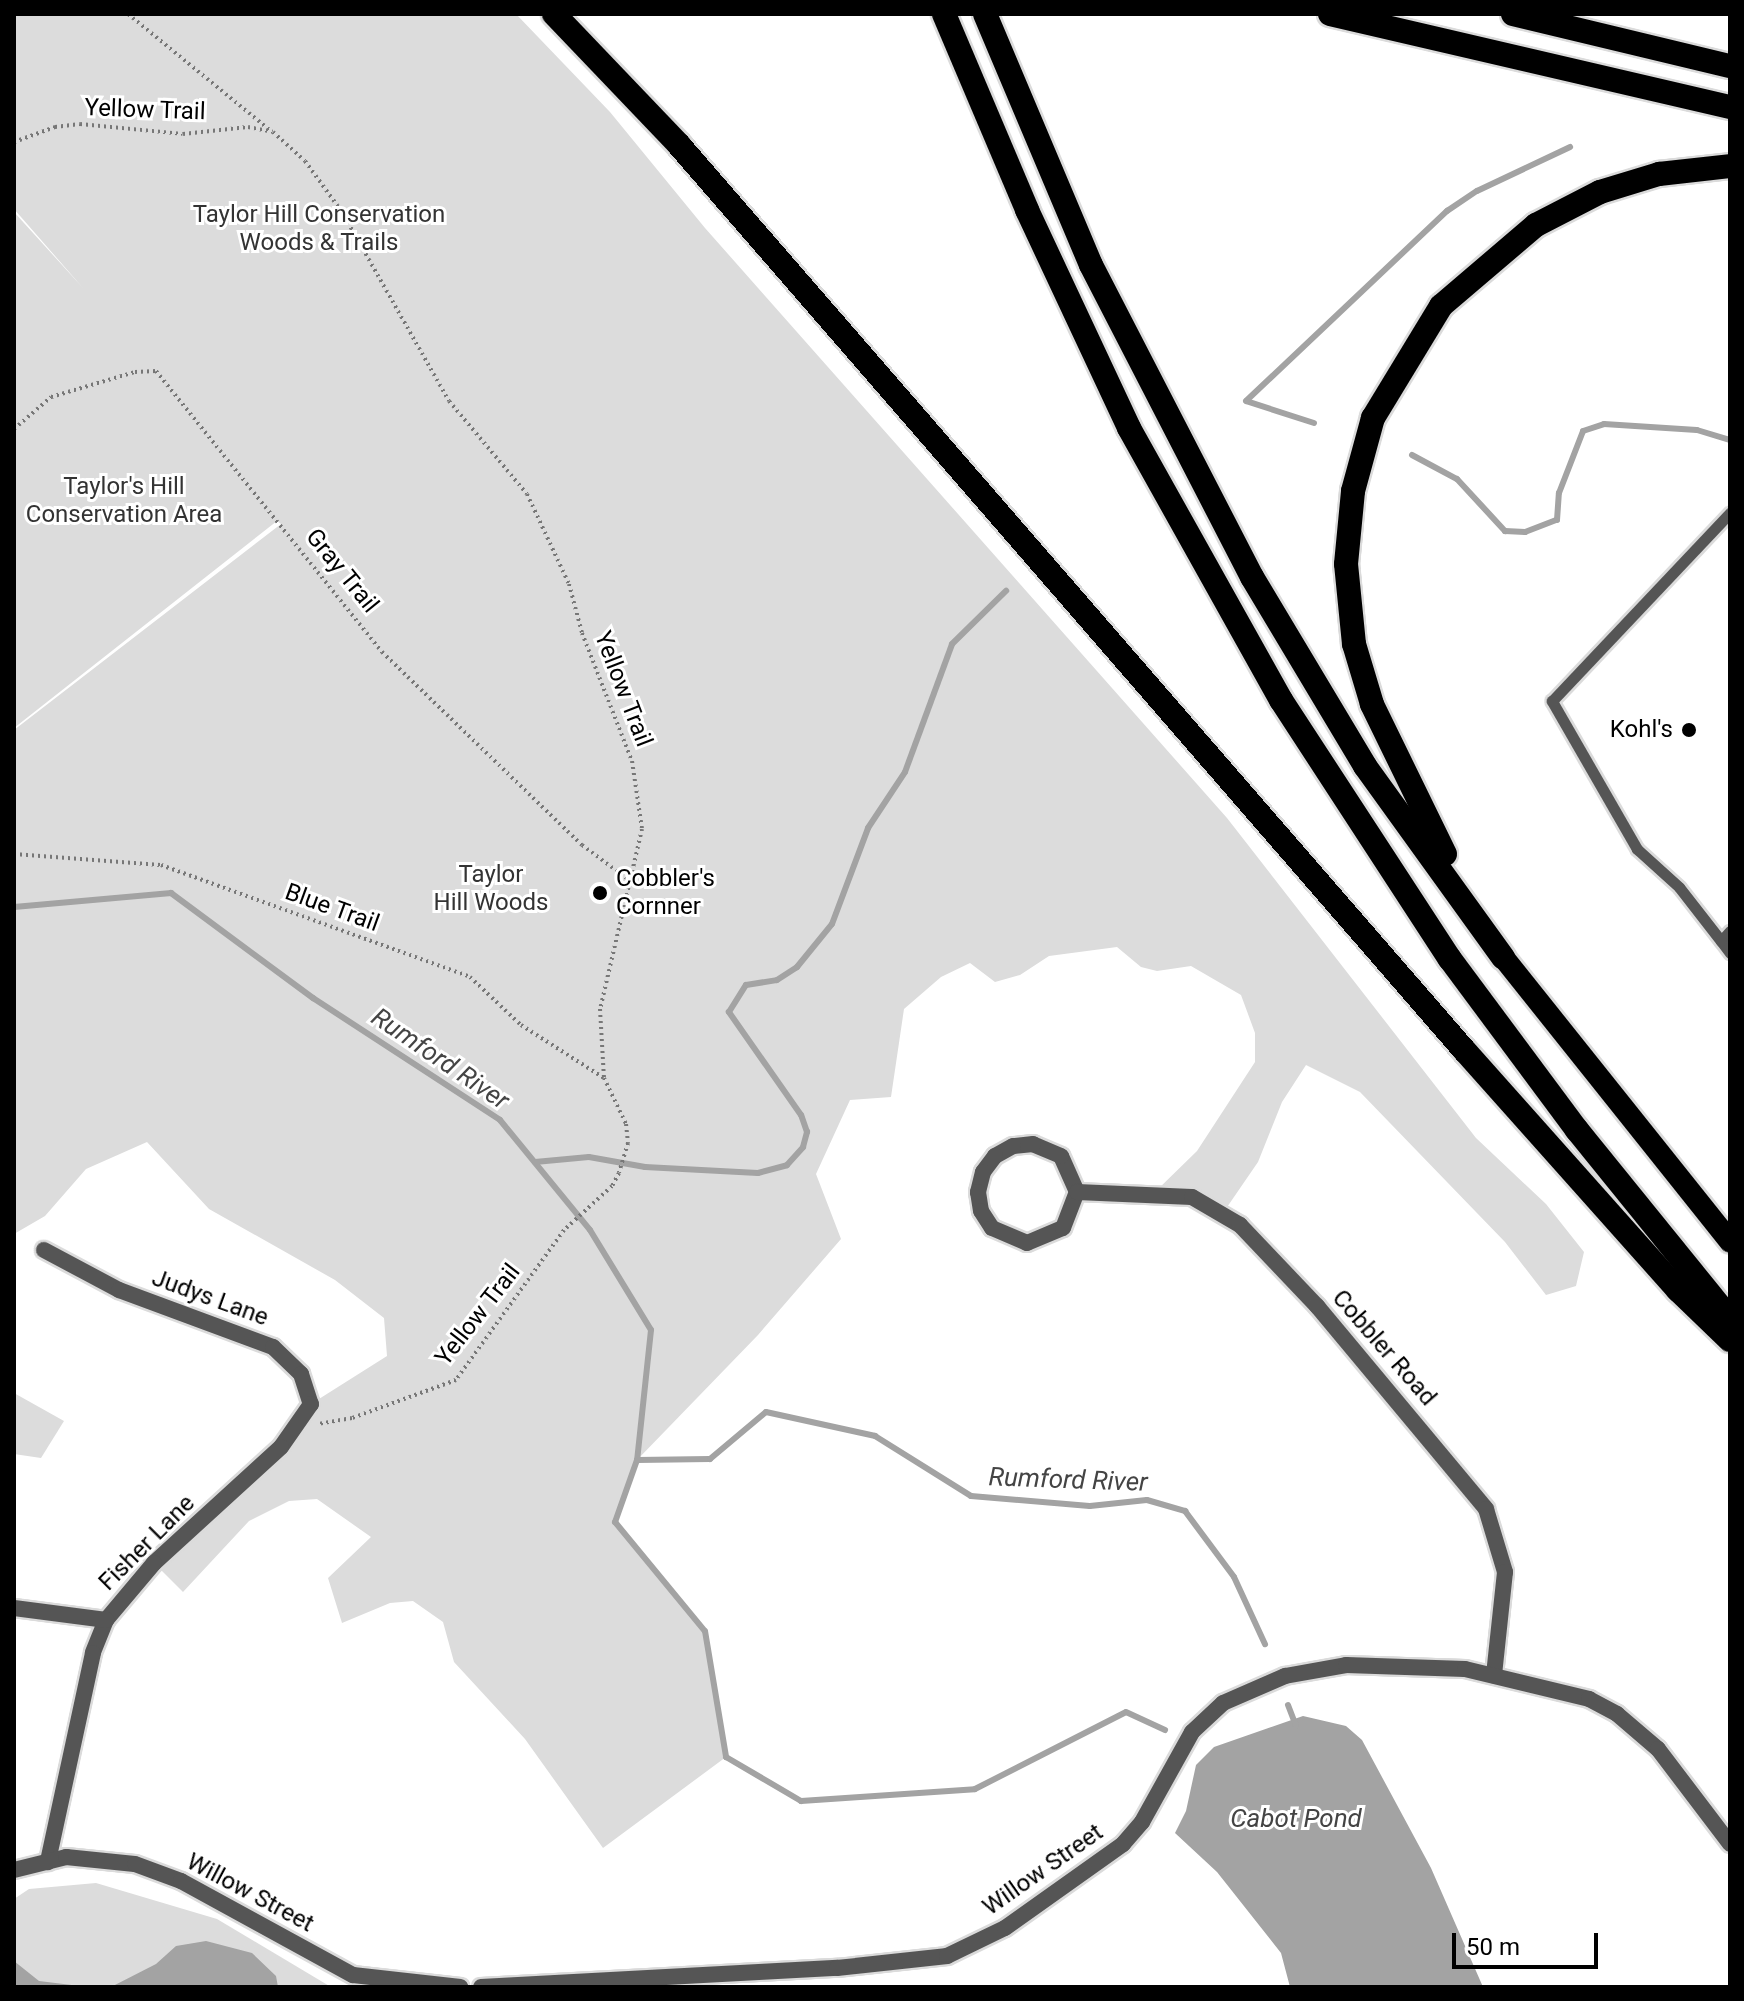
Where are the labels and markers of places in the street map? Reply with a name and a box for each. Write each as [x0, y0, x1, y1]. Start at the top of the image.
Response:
place label: Kohl's [1610, 716, 1673, 744]
marker: Kohl's [1680, 721, 1698, 739]
place label: Cobbler's Cornner [616, 865, 715, 921]
marker: Cobbler's Cornner [591, 884, 609, 902]

